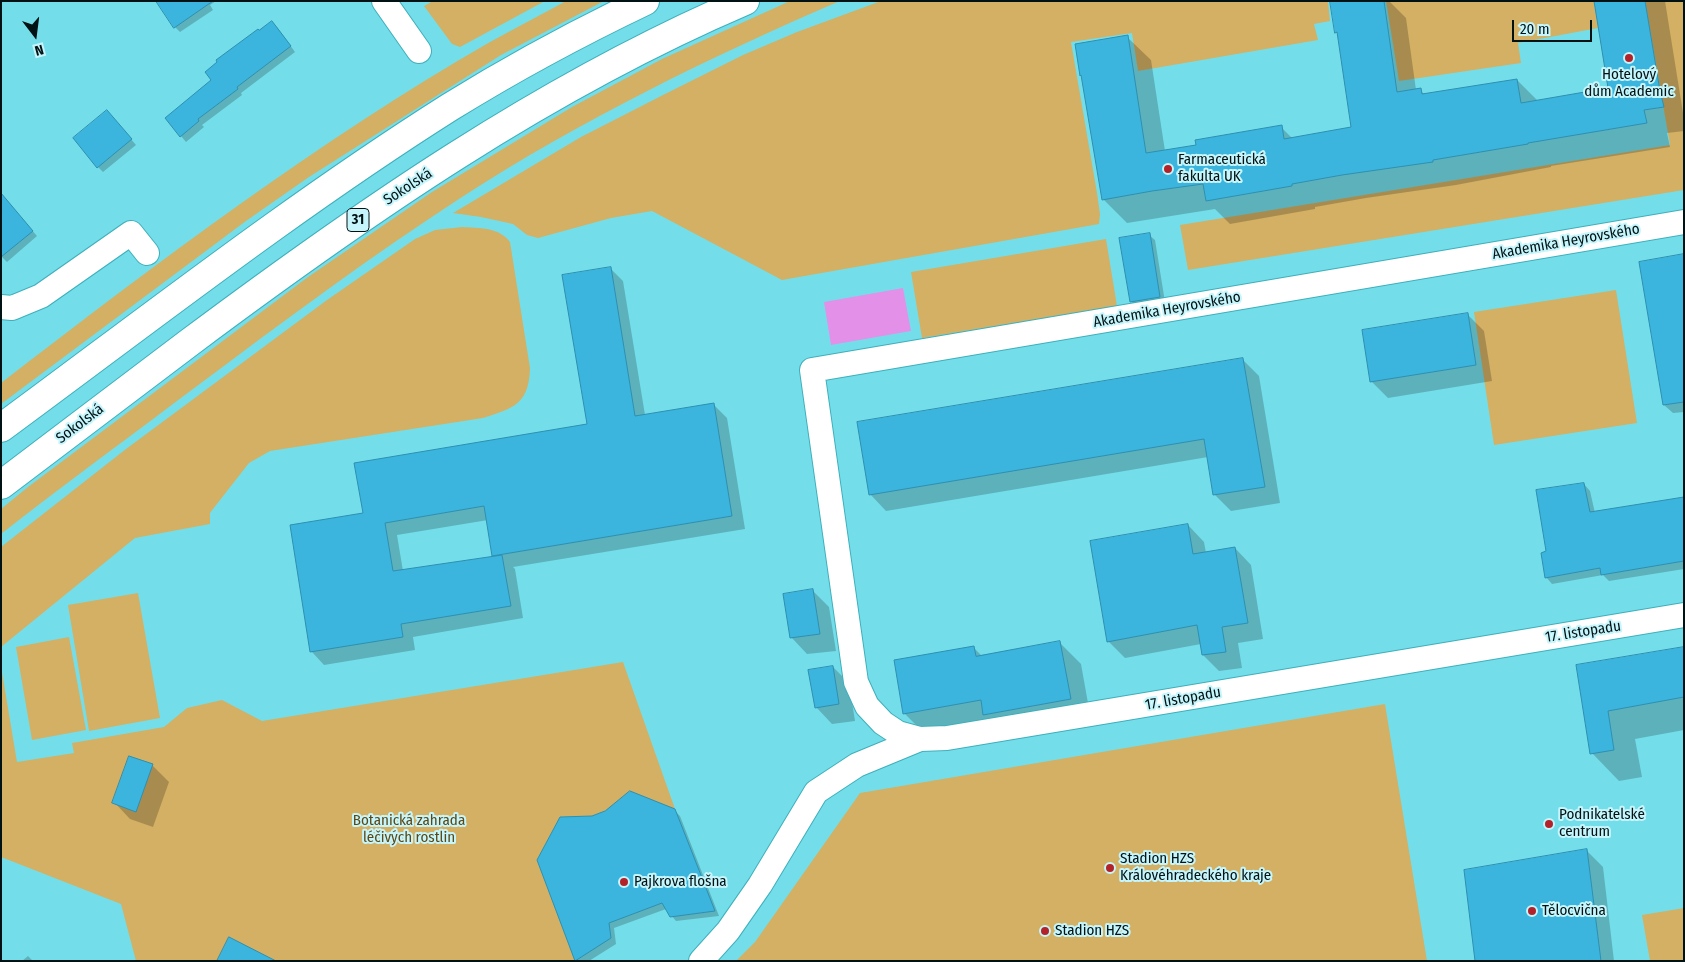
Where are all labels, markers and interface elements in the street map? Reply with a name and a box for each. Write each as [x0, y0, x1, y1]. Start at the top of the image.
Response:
north arrow [10, 10, 60, 60]
scale bar [1515, 10, 1595, 42]
text: 20 m [1520, 20, 1550, 38]
text: N [33, 41, 45, 59]
marker: Hotelový dům Academic [1623, 52, 1635, 64]
place label: Hotelový dům Academic [1584, 66, 1674, 101]
place label: Farmaceutická fakulta UK [1178, 151, 1266, 186]
marker: Farmaceutická fakulta UK [1162, 163, 1174, 175]
street label: Sokolská [380, 165, 436, 209]
road number: 31 [347, 208, 369, 232]
street label: Akademika Heyrovského [1491, 220, 1641, 264]
street label: Akademika Heyrovského [1092, 288, 1242, 332]
street label: Sokolská [53, 400, 107, 448]
street label: 17. listopadu [1544, 617, 1622, 647]
street label: 17. listopadu [1144, 684, 1222, 714]
place label: Podnikatelské centrum [1559, 806, 1645, 841]
park label: Botanická zahrada léčivých rostlin [353, 812, 465, 847]
marker: Podnikatelské centrum [1543, 818, 1555, 830]
place label: Stadion HZS Královéhradeckého kraje [1120, 850, 1271, 885]
marker: Stadion HZS Královéhradeckého kraje [1104, 862, 1116, 874]
place label: Pajkrova flošna [634, 873, 727, 891]
marker: Pajkrova flošna [618, 876, 630, 888]
place label: Tělocvična [1542, 902, 1606, 920]
marker: Tělocvična [1526, 905, 1538, 917]
place label: Stadion HZS [1055, 922, 1129, 940]
marker: Stadion HZS [1039, 925, 1051, 937]

